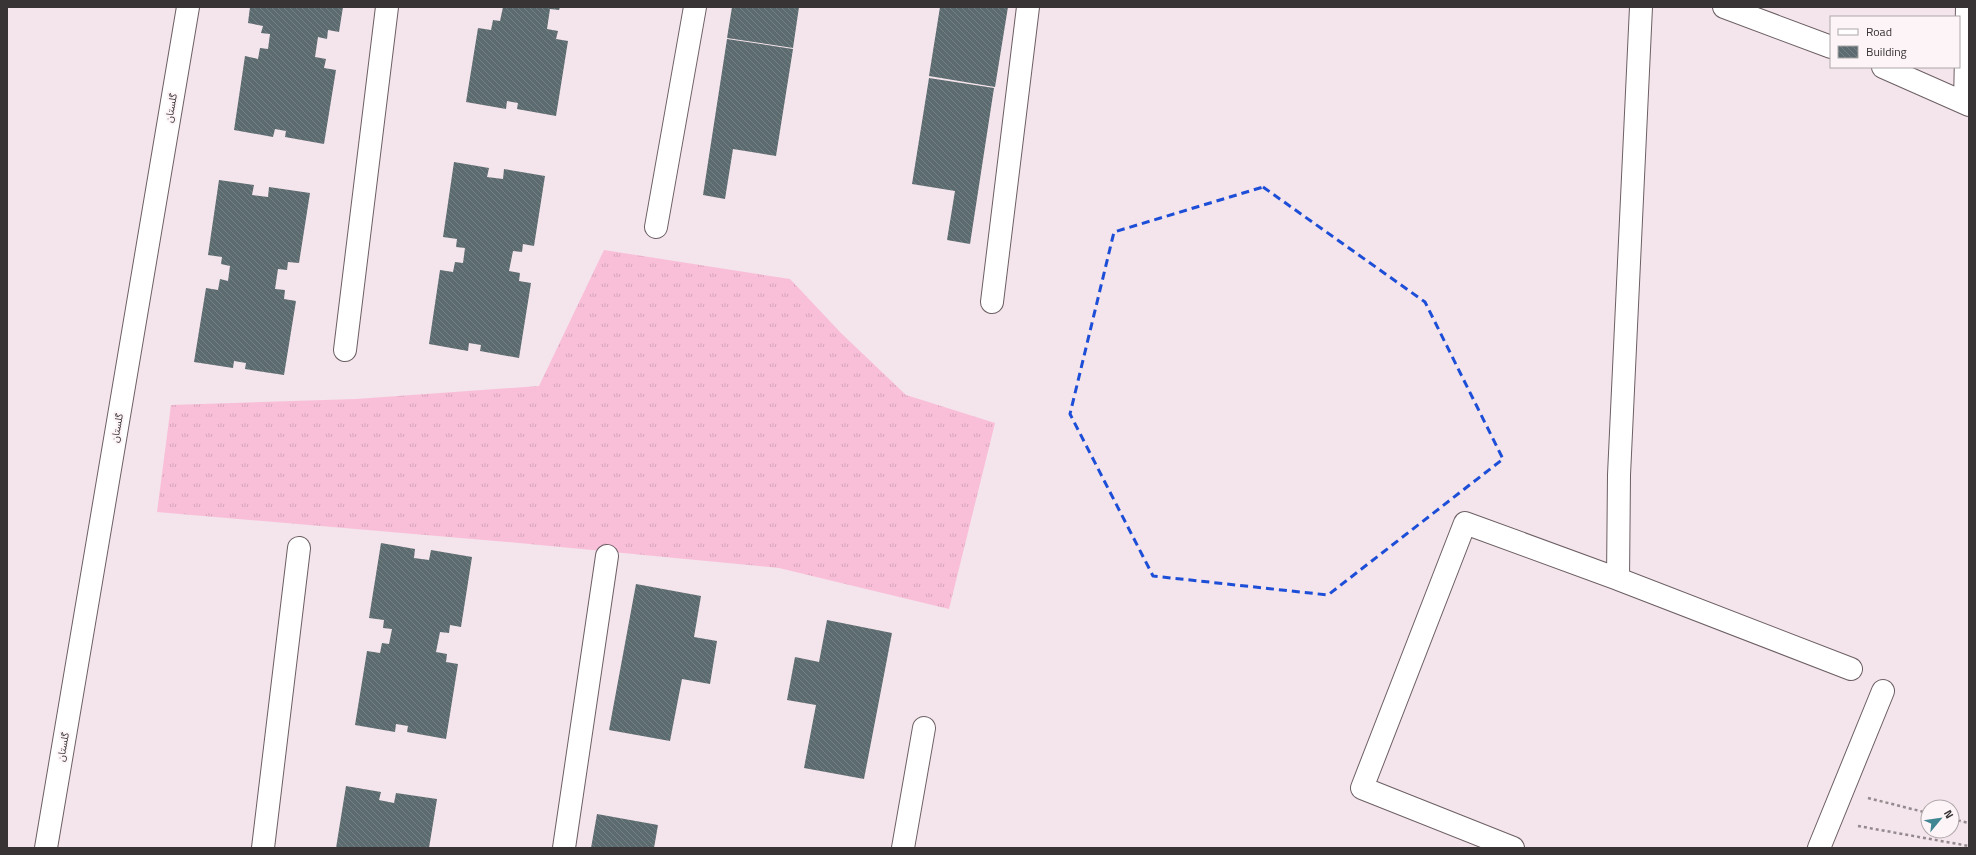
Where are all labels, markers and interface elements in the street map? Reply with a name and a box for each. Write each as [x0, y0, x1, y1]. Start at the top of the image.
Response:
legend [1830, 16, 1960, 68]
text: Road [1866, 22, 1892, 41]
text: Building [1866, 42, 1907, 61]
street label: گلستان [161, 92, 181, 124]
street label: گلستان [107, 412, 127, 444]
street label: گلستان [53, 731, 73, 763]
north arrow [1920, 799, 1960, 839]
text: N [1940, 807, 1958, 821]

